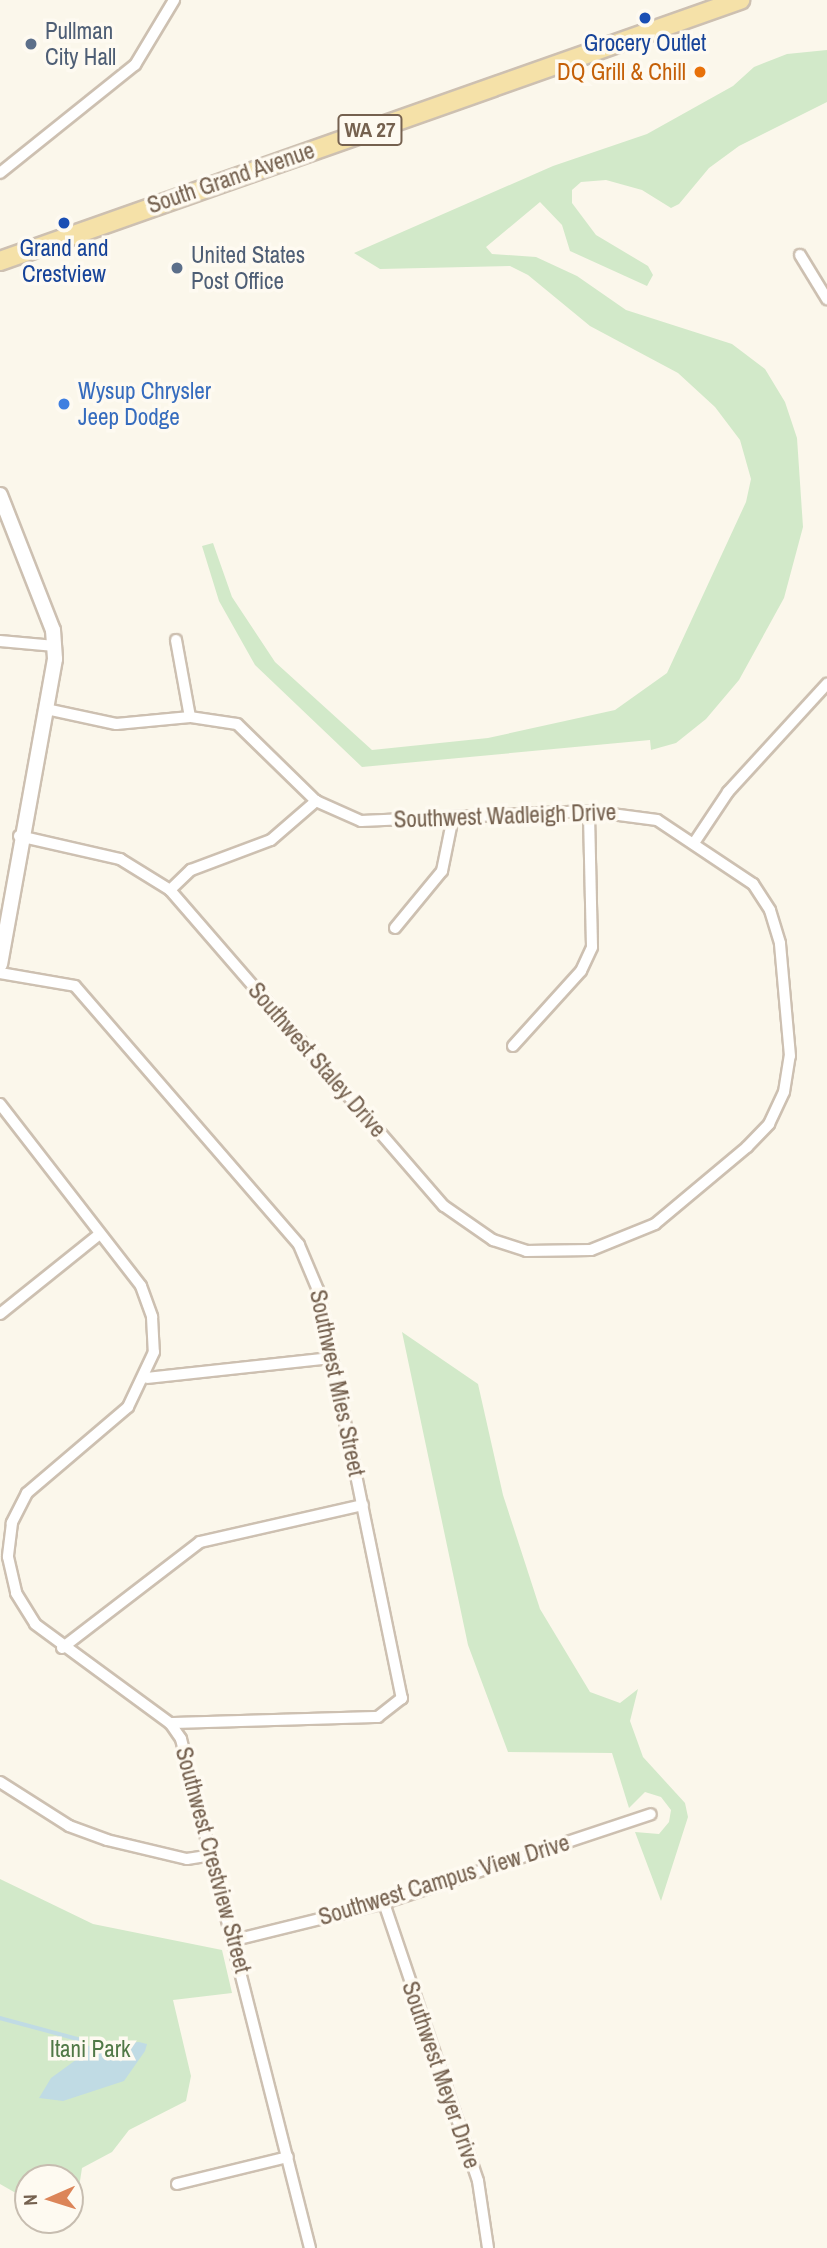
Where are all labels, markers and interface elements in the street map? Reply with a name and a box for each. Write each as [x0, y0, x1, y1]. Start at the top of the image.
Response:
marker: Grocery Outlet [637, 10, 653, 26]
place label: Pullman City Hall [45, 17, 116, 71]
place label: Grocery Outlet [584, 29, 706, 57]
marker: Pullman City Hall [23, 36, 39, 52]
place label: DQ Grill & Chill [557, 58, 686, 86]
marker: DQ Grill & Chill [692, 64, 708, 80]
road number: WA 27 [337, 113, 403, 148]
street label: South Grand Avenue [143, 136, 319, 220]
marker: Grand and Crestview [56, 215, 72, 231]
place label: Grand and Crestview [19, 234, 109, 288]
place label: United States Post Office [191, 241, 305, 295]
marker: United States Post Office [169, 260, 185, 276]
place label: Wysup Chrysler Jeep Dodge [78, 377, 211, 431]
marker: Wysup Chrysler Jeep Dodge [56, 396, 72, 412]
street label: Southwest Wadleigh Drive [393, 798, 617, 834]
street label: Southwest Staley Drive [242, 977, 392, 1143]
street label: Southwest Mies Street [304, 1287, 370, 1479]
street label: Southwest Crestview Street [170, 1744, 256, 1976]
street label: Southwest Campus View Drive [315, 1829, 573, 1931]
street label: Southwest Meyer Drive [396, 1978, 486, 2172]
park label: Itani Park [50, 2035, 130, 2063]
north arrow [14, 2164, 84, 2234]
text: N [17, 2194, 43, 2206]

